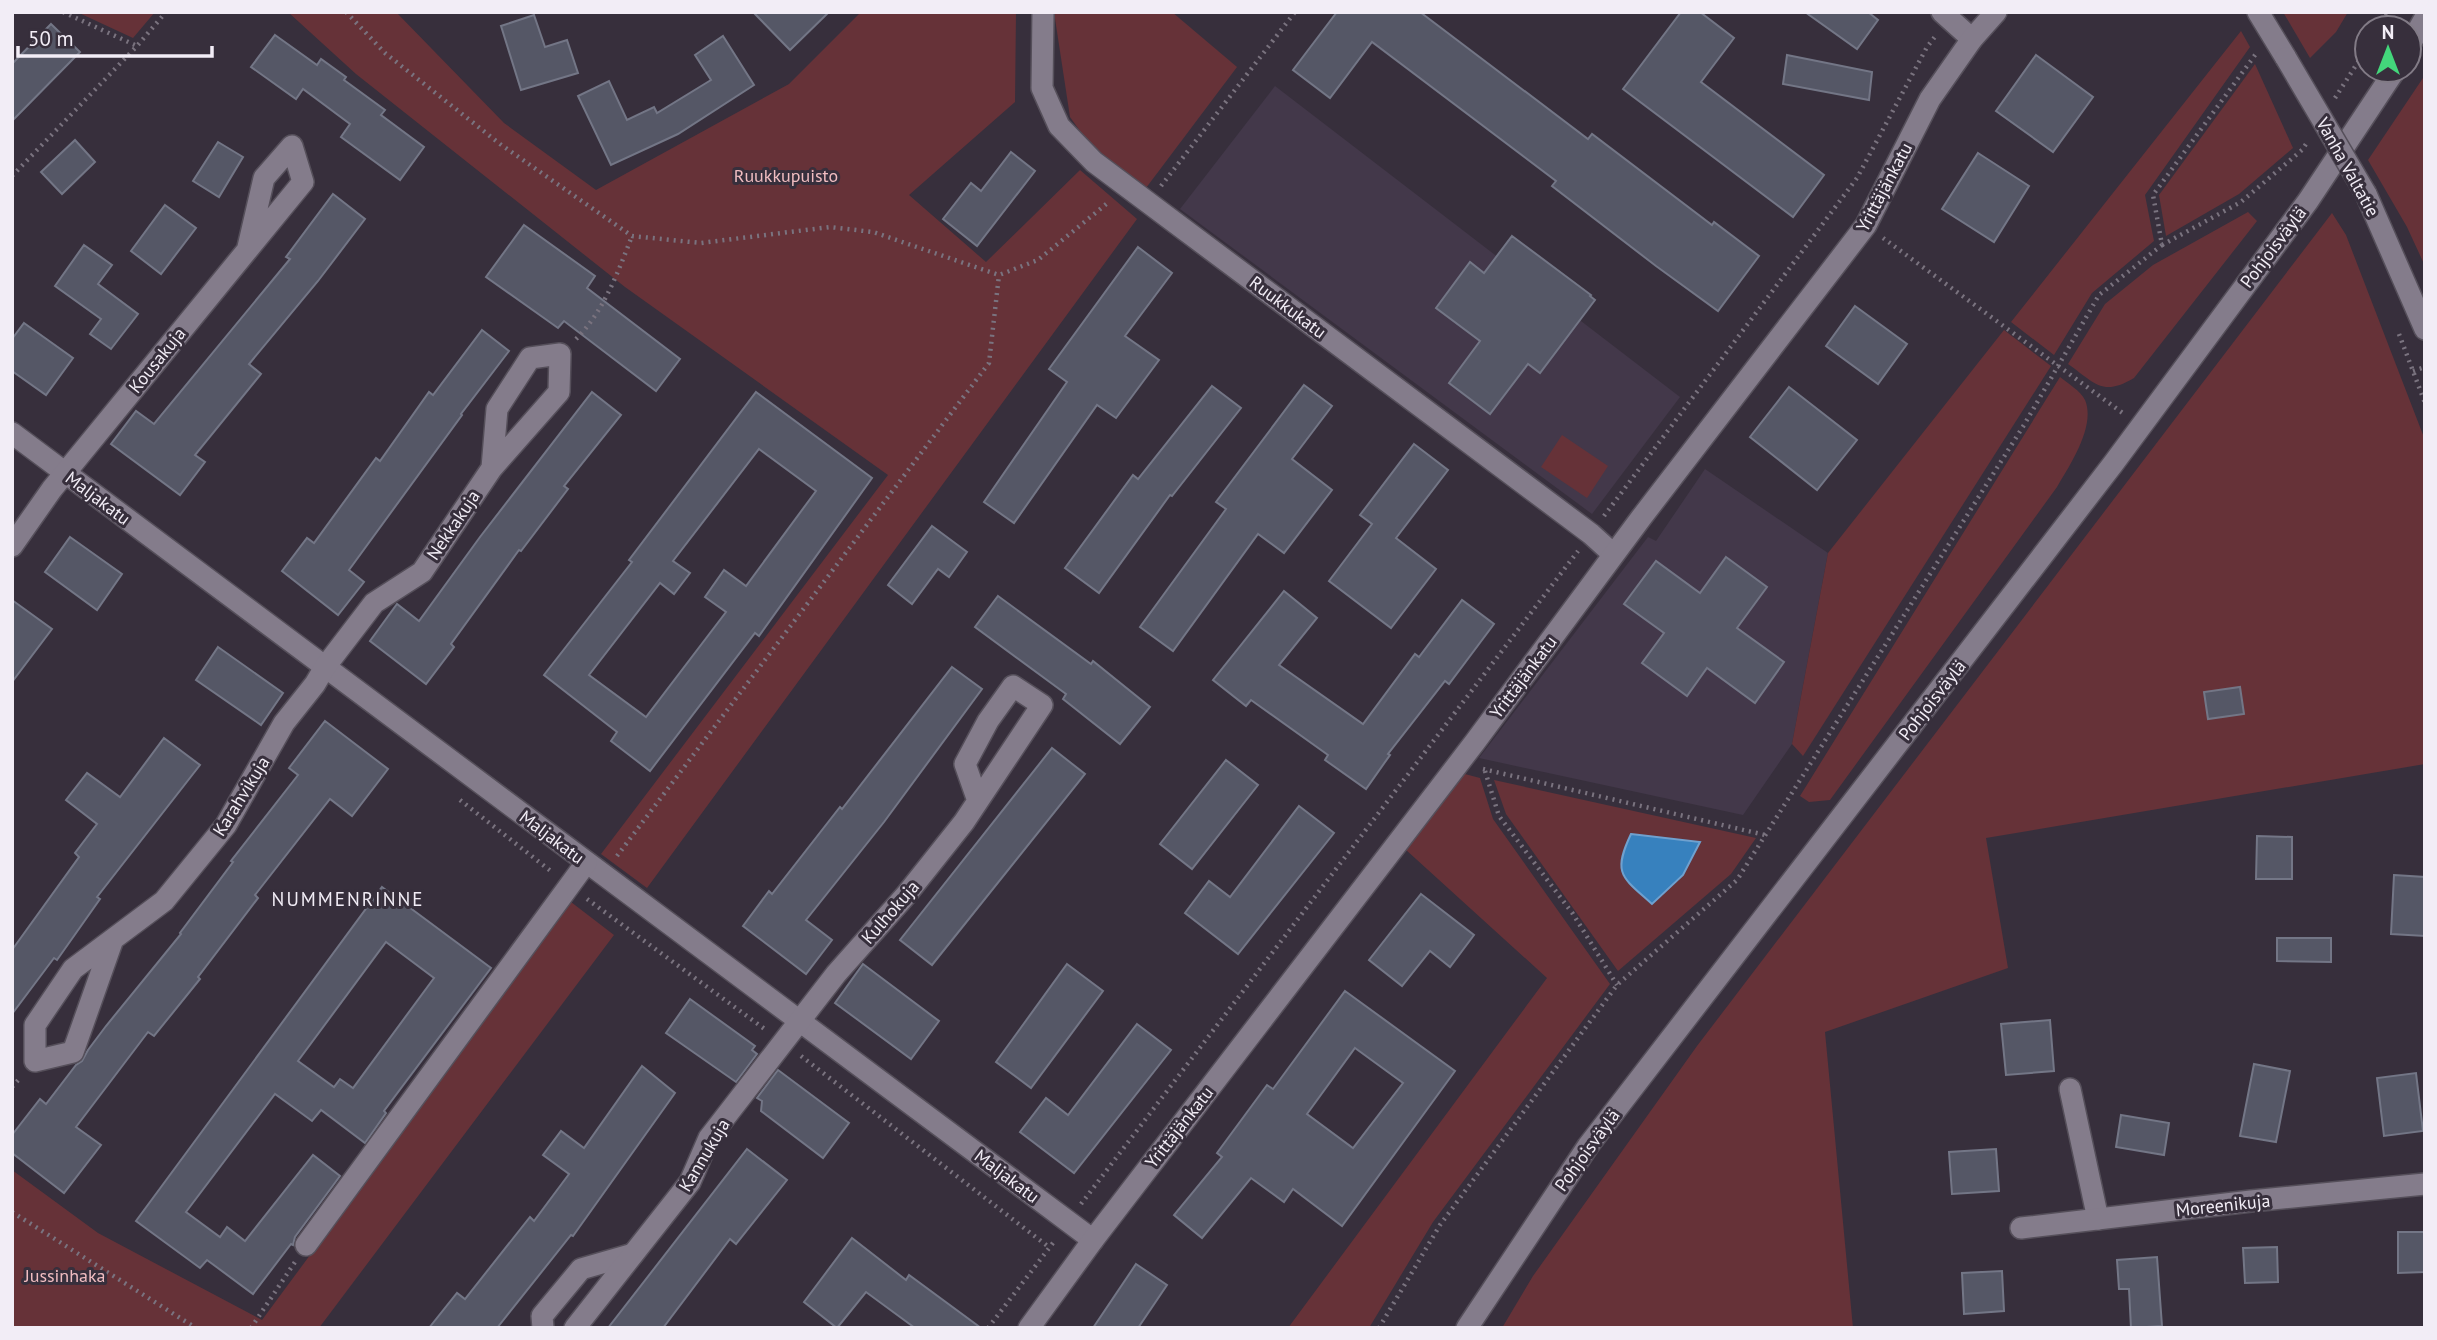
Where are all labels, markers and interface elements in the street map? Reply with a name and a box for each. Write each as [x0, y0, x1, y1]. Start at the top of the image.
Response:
scale bar [18, 14, 212, 58]
north arrow [2353, 14, 2423, 84]
text: N [2382, 20, 2394, 44]
text: 50 m [28, 25, 74, 52]
street label: Vanha Valtatie [2311, 113, 2385, 221]
street label: Yrittäjänkatu [1851, 138, 1917, 236]
park label: Ruukkupuisto [734, 164, 838, 187]
street label: Pohjoisväylä [2235, 202, 2311, 292]
street label: Ruukkukatu [1245, 271, 1331, 343]
street label: Kousakuja [124, 322, 190, 398]
street label: Maljakatu [61, 466, 135, 530]
street label: Nekkakuja [421, 486, 485, 564]
street label: Yrittäjänkatu [1484, 631, 1562, 723]
street label: Pohjoisväylä [1893, 655, 1971, 745]
street label: Karahvikuja [207, 752, 275, 840]
street label: Maljakatu [515, 805, 589, 869]
street label: Kulhokuja [856, 875, 924, 949]
district label: NUMMENRINNE [272, 887, 424, 911]
street label: Yrittäjänkatu [1140, 1081, 1218, 1173]
street label: Pohjoisväylä [1549, 1104, 1625, 1196]
street label: Kannukuja [673, 1114, 735, 1196]
street label: Maljakatu [970, 1144, 1044, 1208]
street label: Moreenikuja [2175, 1189, 2271, 1221]
park label: Jussinhaka [23, 1264, 106, 1287]

